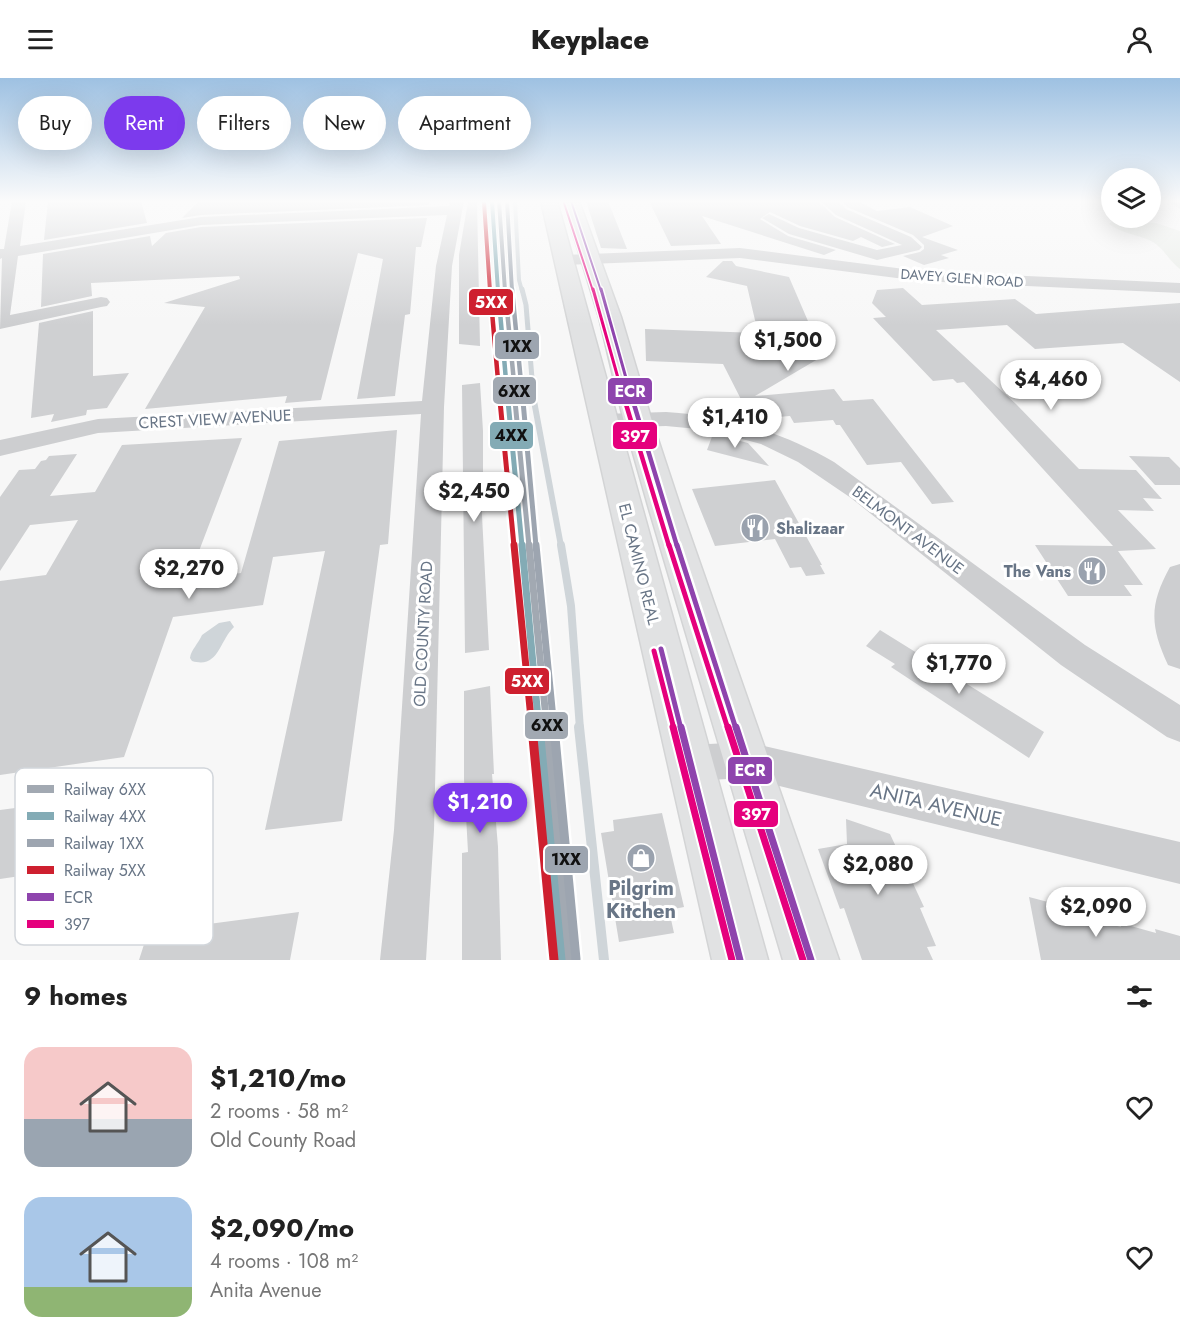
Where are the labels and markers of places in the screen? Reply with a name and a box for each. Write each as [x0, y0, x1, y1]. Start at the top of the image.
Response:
pin: $1,500 [739, 321, 837, 372]
pin: $4,460 [1002, 360, 1100, 411]
pin: $1,410 [686, 398, 784, 449]
pin: $2,450 [425, 472, 523, 523]
restaurant icon: Shalizaar [739, 512, 771, 544]
place label: Shalizaar [776, 517, 845, 540]
pin: $2,270 [140, 549, 238, 600]
restaurant icon: The Vans [1076, 555, 1108, 587]
place label: The Vans [1004, 560, 1071, 583]
pin: $1,770 [910, 644, 1008, 695]
pin: $1,210 [431, 783, 529, 834]
shop icon: Pilgrim Kitchen [625, 842, 657, 874]
pin: $2,080 [829, 845, 927, 896]
place label: Pilgrim Kitchen [606, 874, 676, 926]
pin: $2,090 [1047, 887, 1145, 938]

